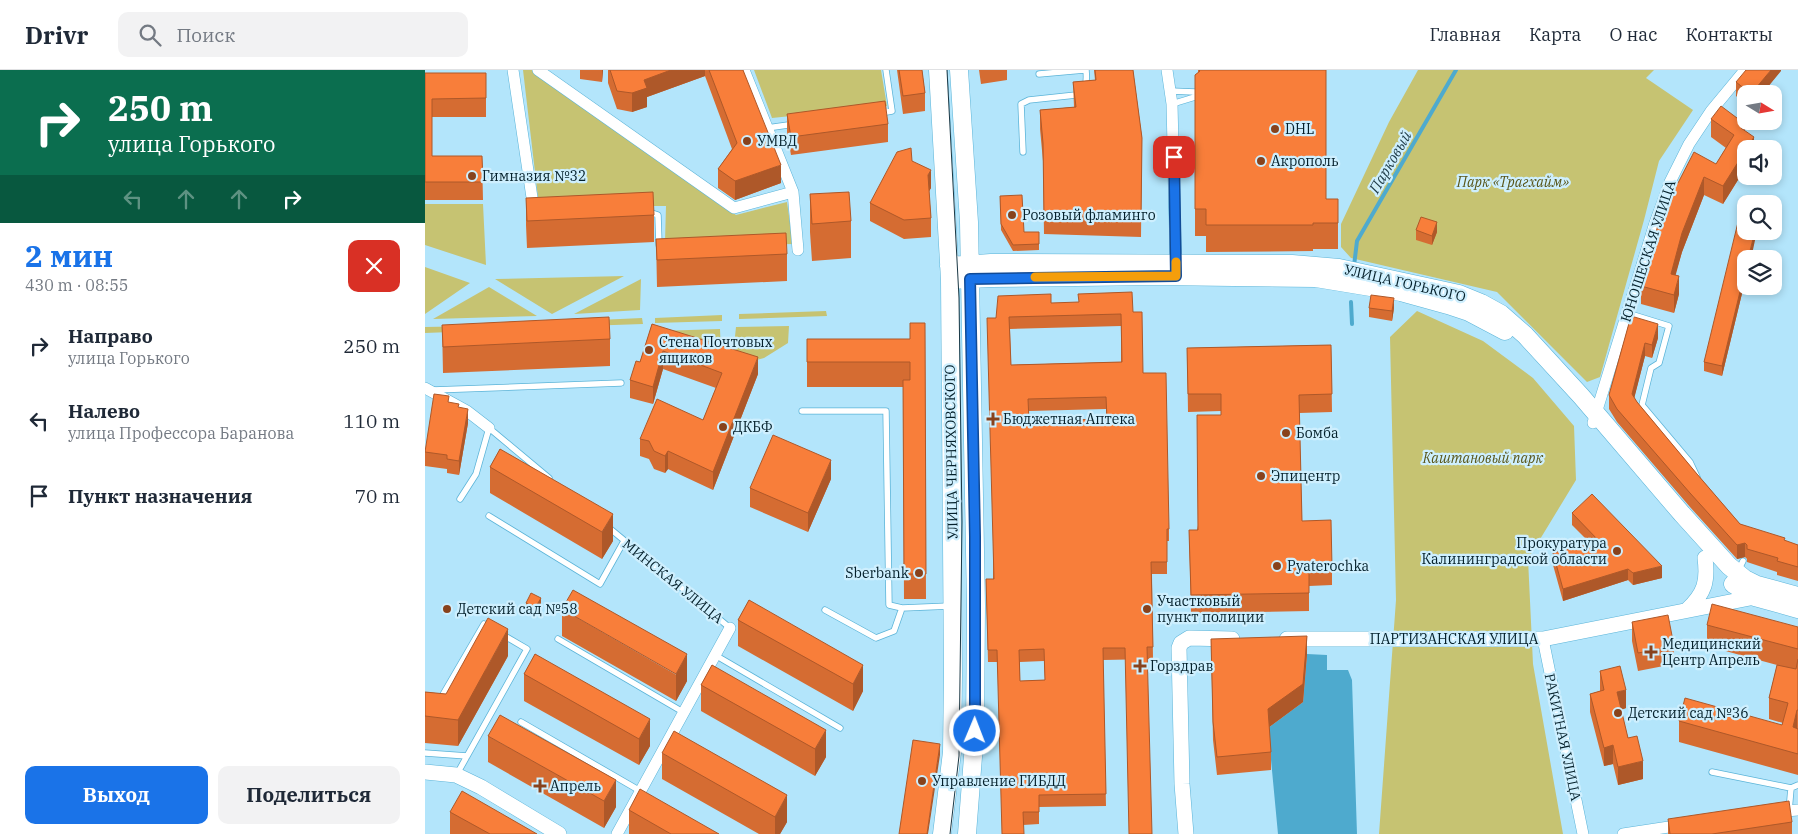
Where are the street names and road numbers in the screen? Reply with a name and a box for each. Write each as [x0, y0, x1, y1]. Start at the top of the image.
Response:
street label: ЮНОШЕСКАЯ УЛИЦА [1617, 177, 1680, 324]
street label: УЛИЦА ГОРЬКОГО [1342, 260, 1468, 306]
street label: УЛИЦА ЧЕРНЯХОВСКОГО [940, 364, 962, 540]
street label: МИНСКАЯ УЛИЦА [619, 535, 727, 627]
street label: ПАРТИЗАНСКАЯ УЛИЦА [1370, 630, 1539, 648]
street label: РАКИТНАЯ УЛИЦА [1541, 672, 1585, 803]

